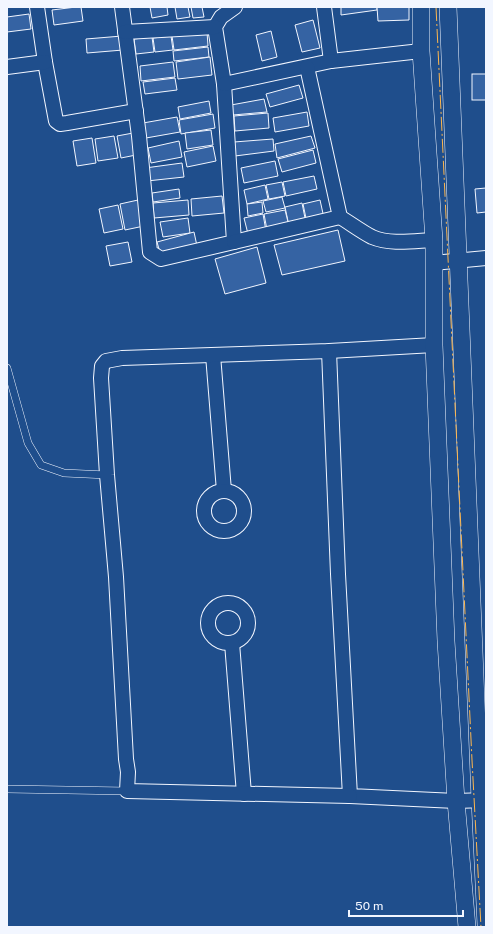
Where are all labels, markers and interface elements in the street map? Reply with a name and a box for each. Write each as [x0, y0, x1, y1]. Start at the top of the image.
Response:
scale bar [349, 892, 463, 918]
text: 50 m [355, 899, 383, 913]

